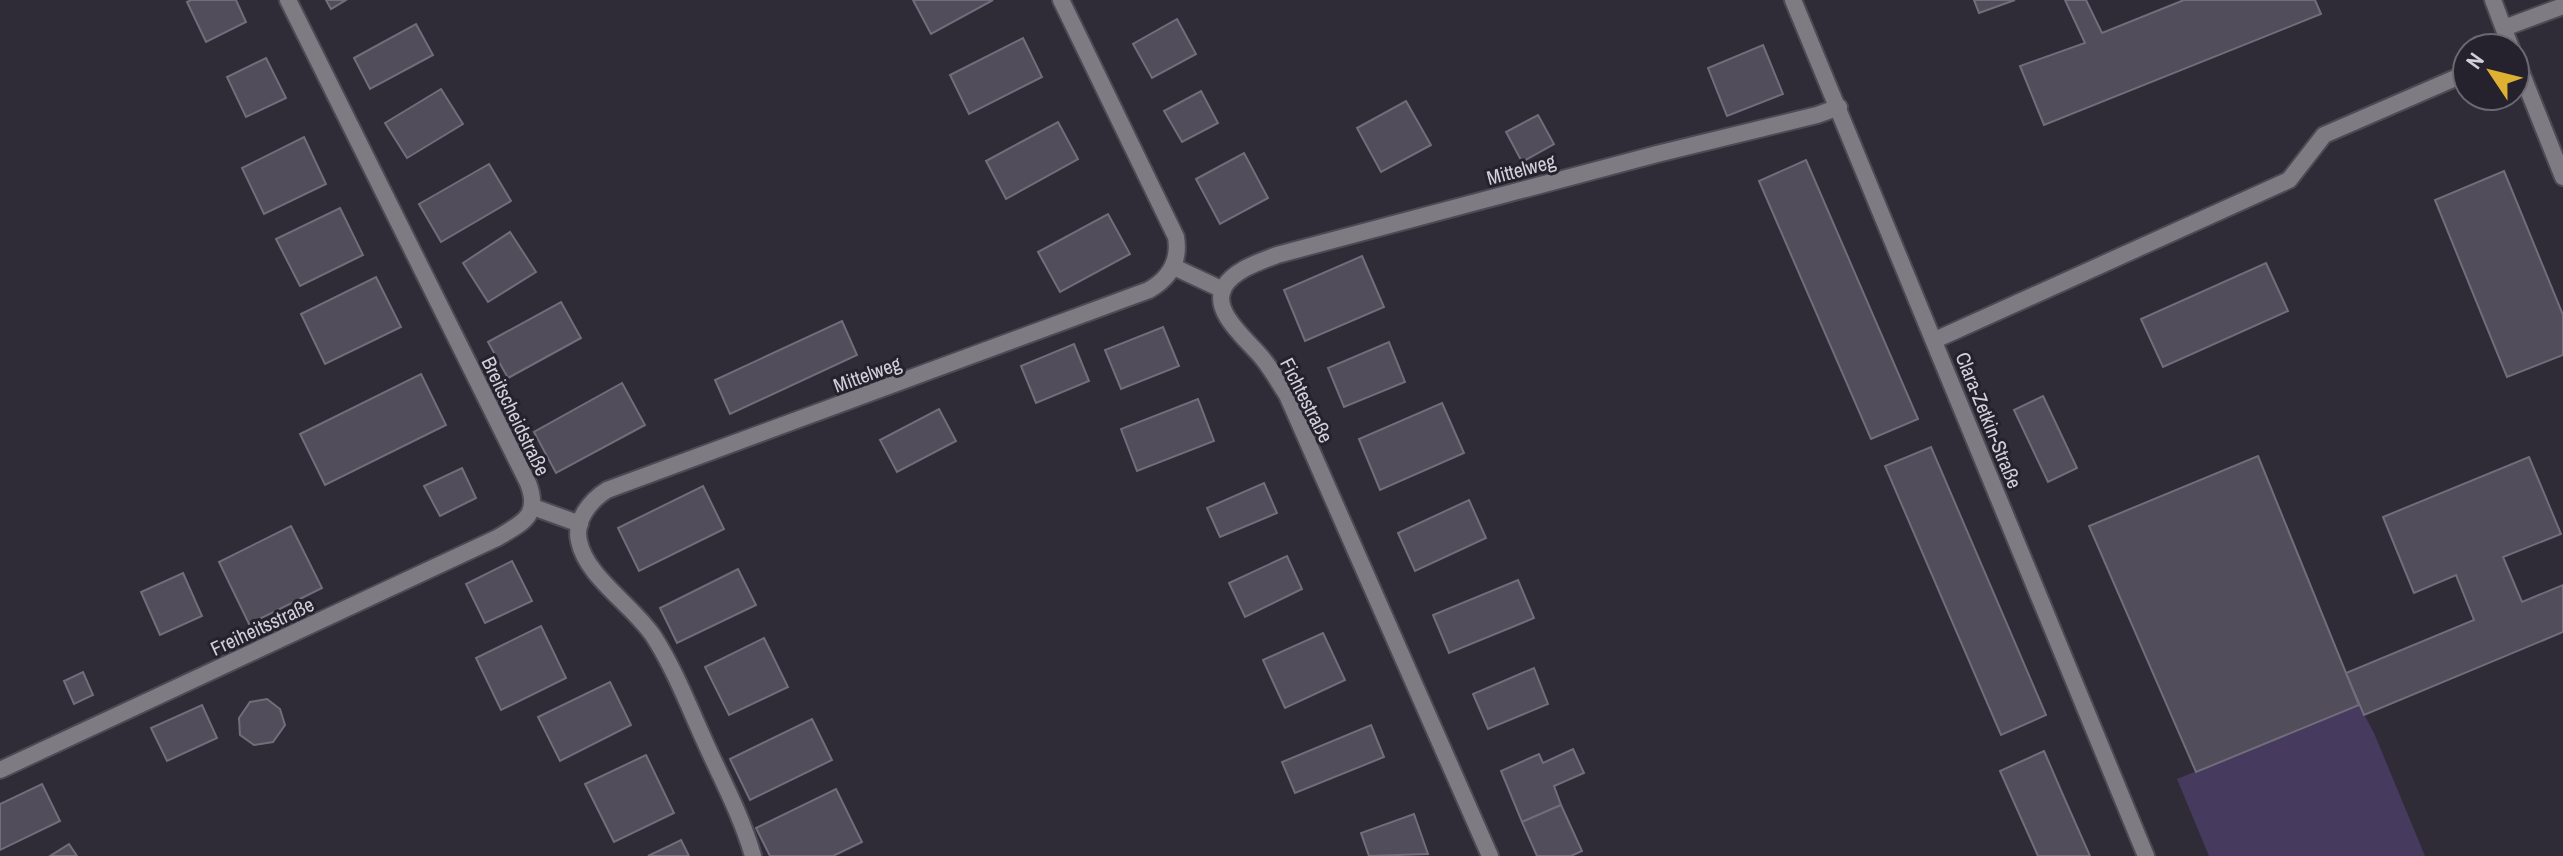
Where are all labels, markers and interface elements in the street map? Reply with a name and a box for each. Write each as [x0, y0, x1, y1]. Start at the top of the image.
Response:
north arrow [2451, 32, 2531, 112]
text: N [2459, 47, 2491, 74]
street label: Mittelweg [1484, 147, 1558, 191]
street label: Clara-Zetkin-Straße [1949, 348, 2029, 492]
street label: Mittelweg [829, 349, 905, 399]
street label: Breitscheidstraße [475, 352, 557, 480]
street label: Fichtestraße [1274, 353, 1340, 447]
street label: Freiheitsstraße [206, 590, 318, 662]

